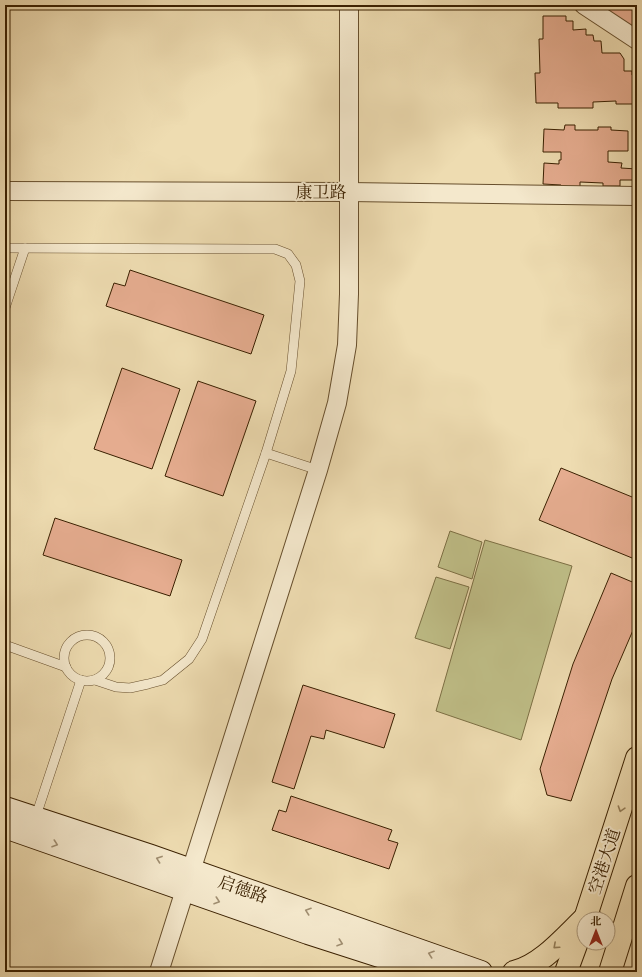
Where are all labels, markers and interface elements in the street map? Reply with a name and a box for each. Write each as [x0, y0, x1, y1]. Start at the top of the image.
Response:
street label: 康卫路 [296, 182, 347, 204]
one-way arrow [617, 805, 625, 812]
street label: 空港大道 [584, 826, 626, 897]
one-way arrow [51, 840, 58, 848]
one-way arrow [156, 856, 163, 864]
street label: 启德路 [215, 871, 270, 909]
one-way arrow [214, 896, 221, 905]
one-way arrow [305, 908, 312, 916]
north arrow [576, 911, 616, 951]
text: 北 [591, 915, 602, 929]
one-way arrow [337, 939, 344, 947]
one-way arrow [553, 941, 561, 949]
one-way arrow [428, 951, 435, 959]

